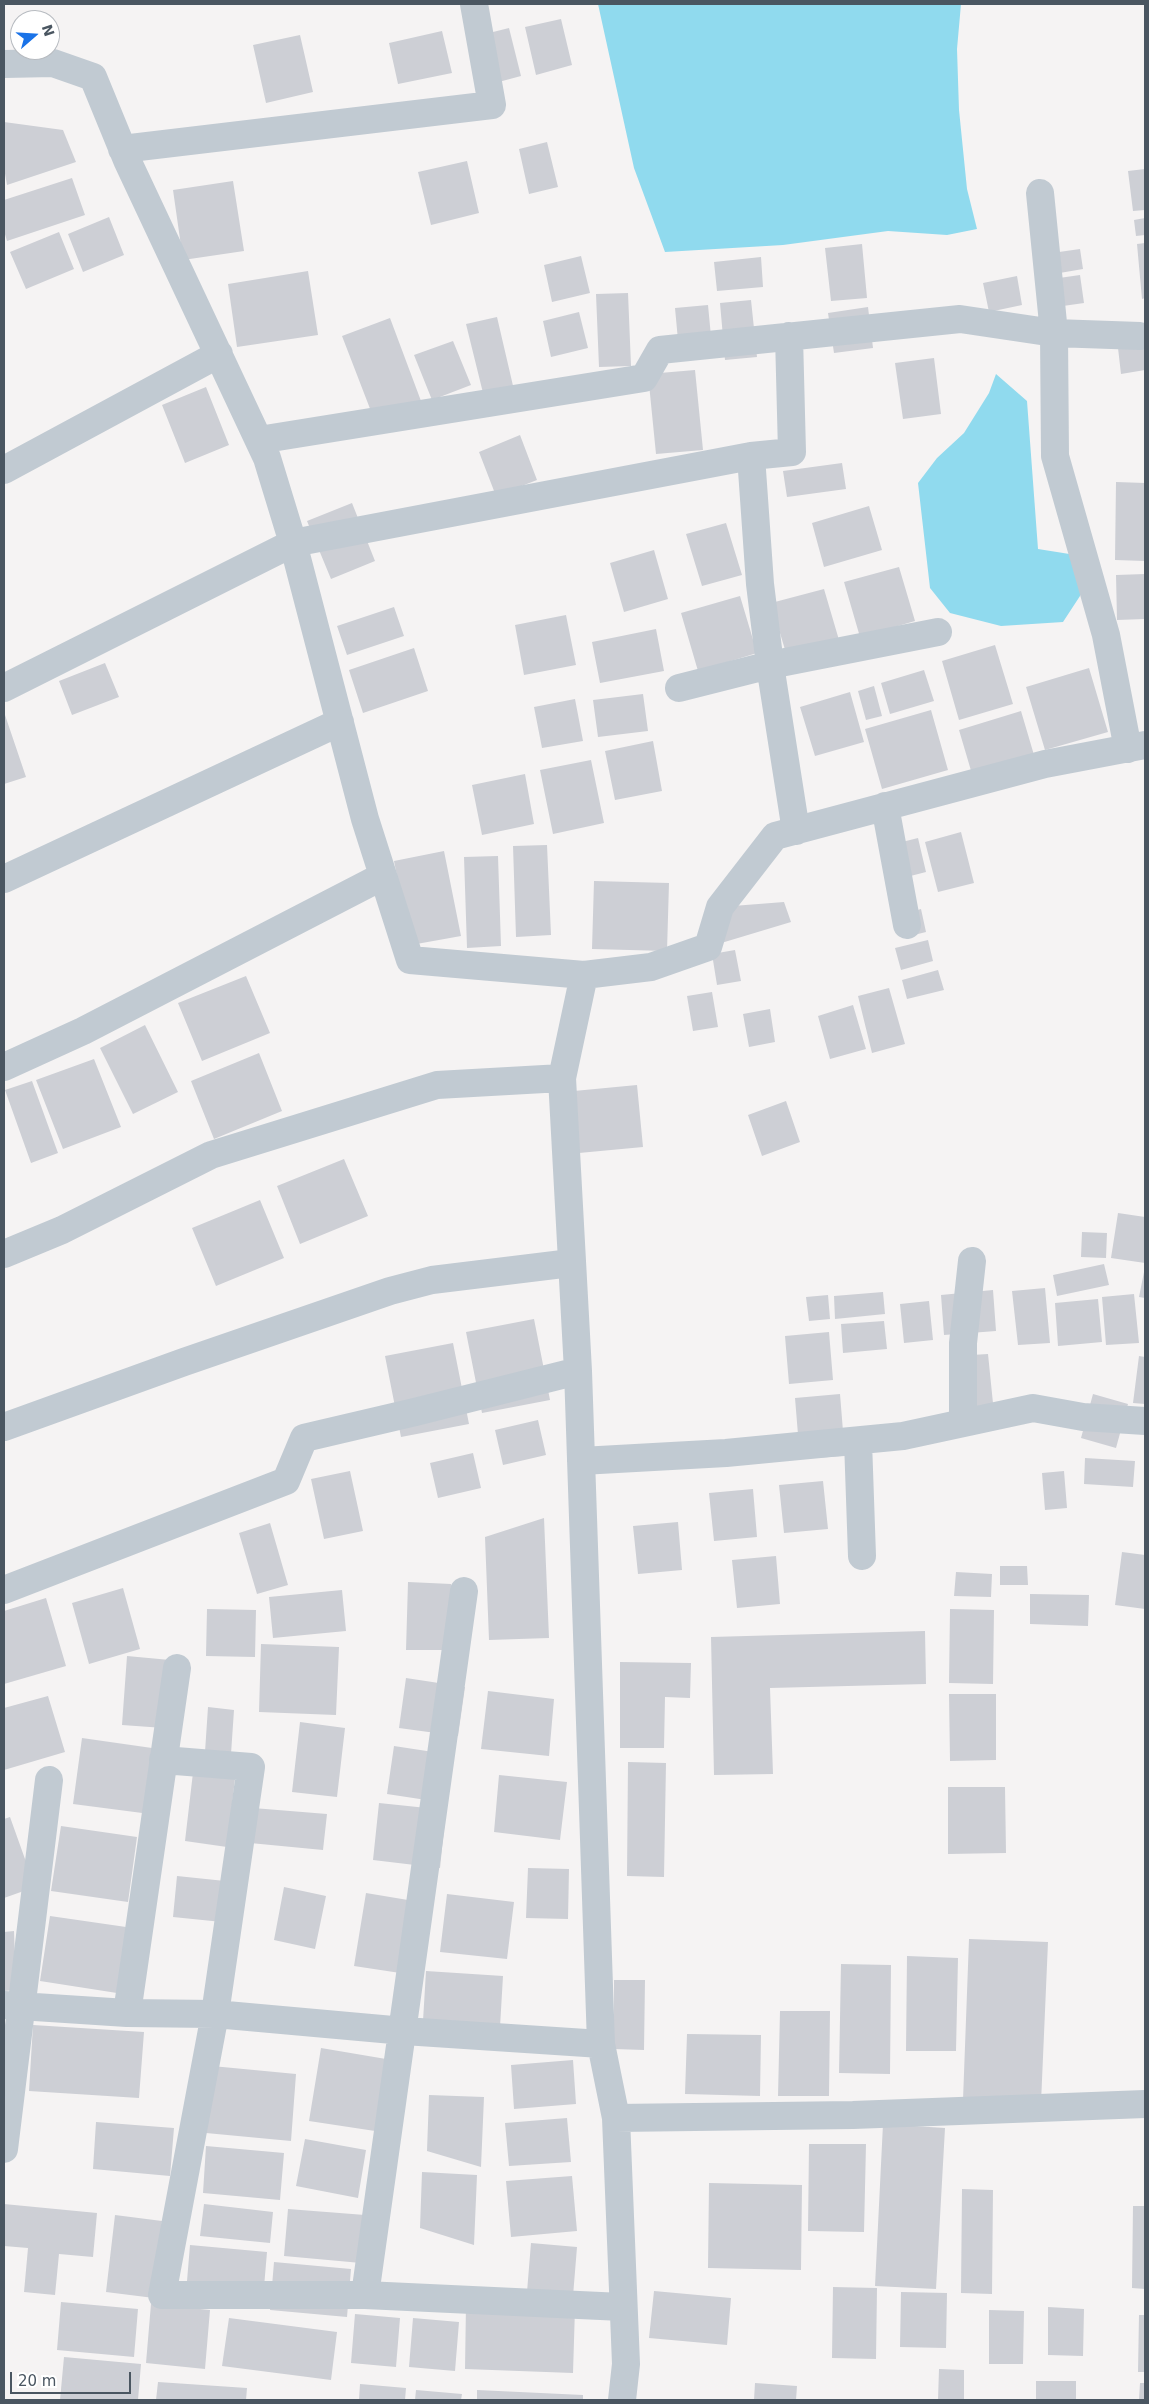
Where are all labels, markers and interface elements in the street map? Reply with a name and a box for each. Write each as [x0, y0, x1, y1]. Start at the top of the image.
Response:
north arrow [10, 10, 60, 60]
text: N [39, 22, 58, 39]
scale bar [12, 2362, 134, 2394]
text: 20 m [18, 2372, 56, 2390]

